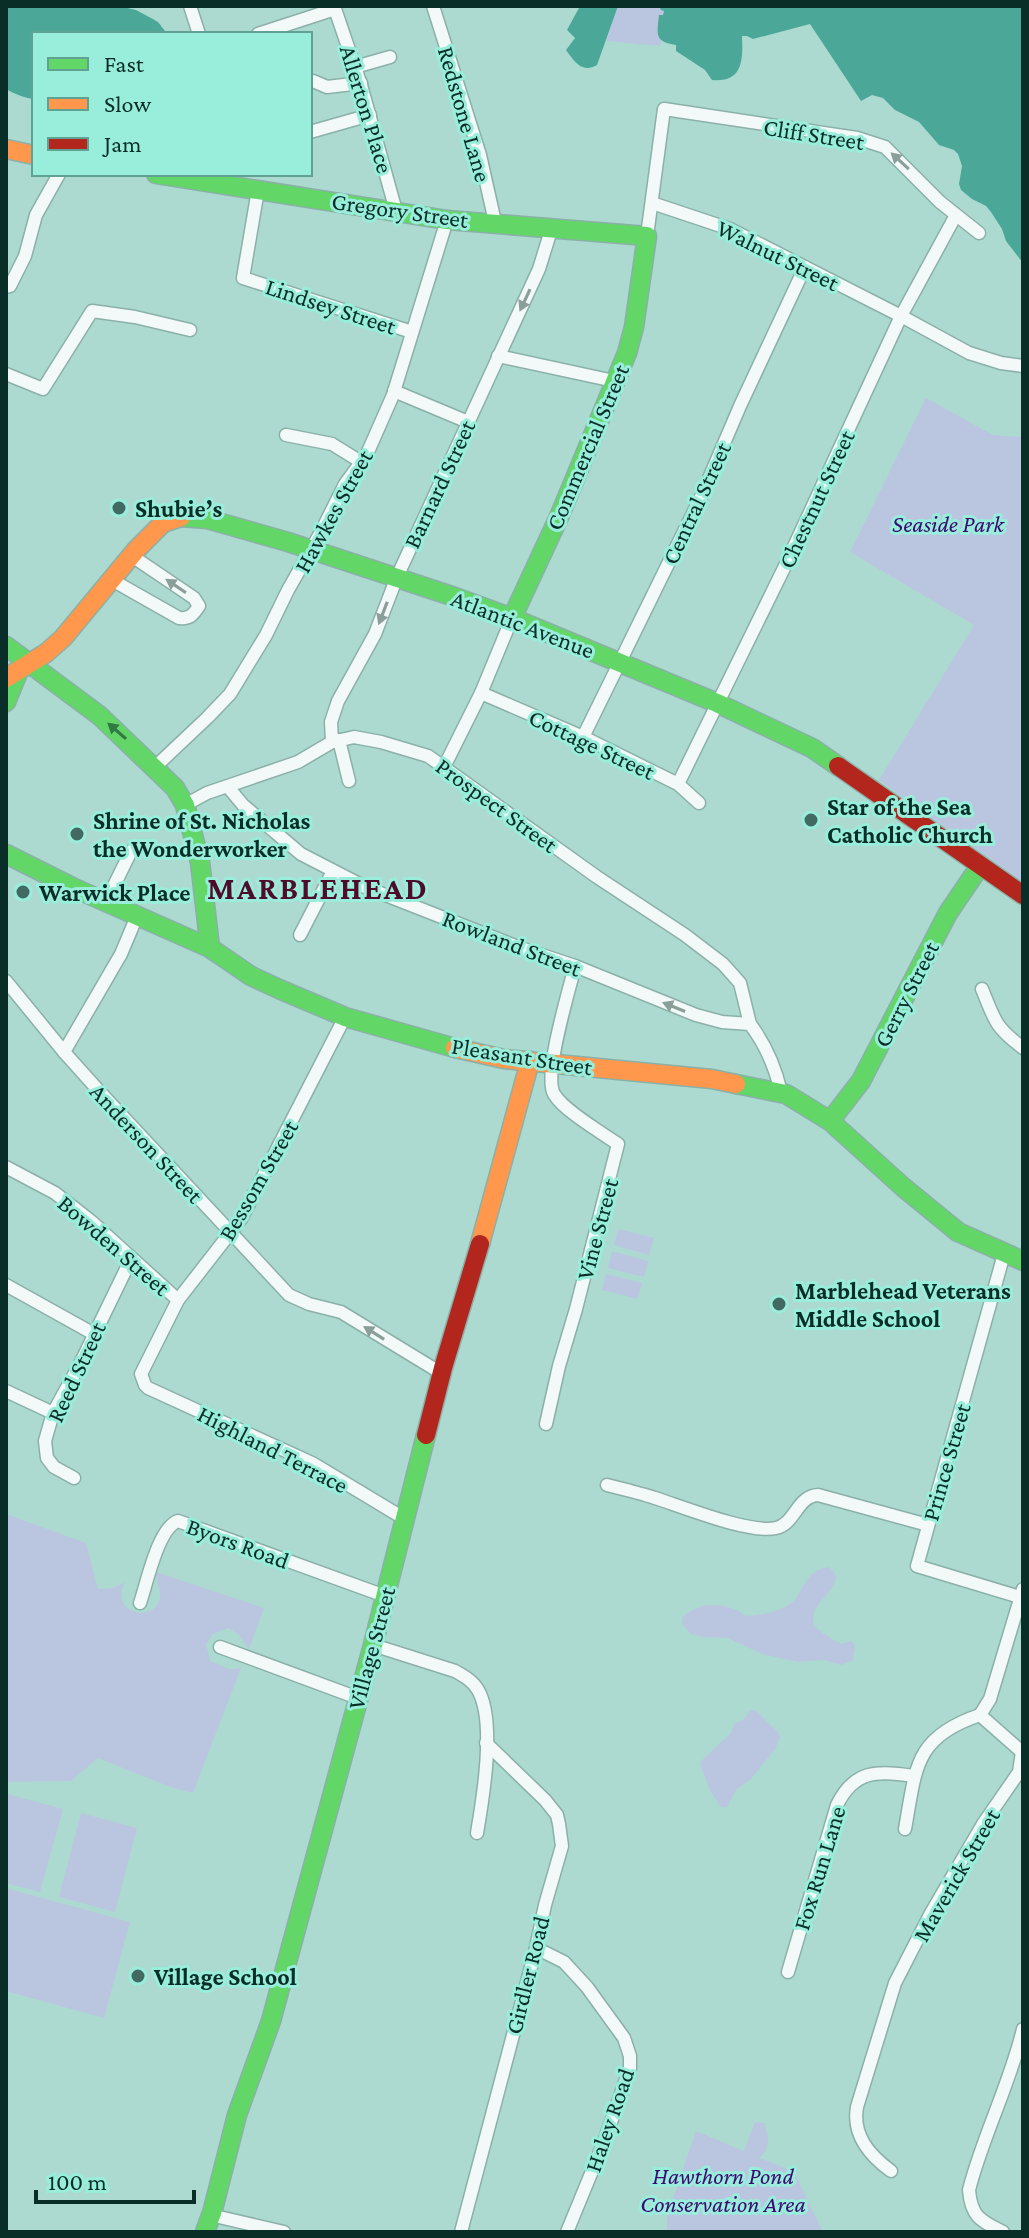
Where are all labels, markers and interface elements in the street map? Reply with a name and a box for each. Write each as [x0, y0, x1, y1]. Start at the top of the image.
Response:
legend [32, 32, 312, 176]
street label: Allerton Place [335, 42, 399, 176]
street label: Redstone Lane [433, 43, 497, 185]
text: Fast [104, 50, 145, 77]
text: Slow [104, 90, 151, 117]
street label: Cliff Street [762, 113, 867, 155]
text: Jam [102, 130, 142, 157]
one-way arrow [891, 153, 910, 171]
street label: Gregory Street [330, 187, 471, 233]
street label: Walnut Street [712, 214, 844, 297]
street label: Lindsey Street [262, 272, 401, 340]
one-way arrow [518, 288, 532, 312]
street label: Commercial Street [540, 359, 635, 534]
street label: Barnard Street [398, 415, 481, 552]
street label: Chestnut Street [772, 425, 860, 572]
street label: Central Street [656, 437, 736, 568]
street label: Hawkes Street [288, 444, 378, 577]
place label: Shubie’s [135, 495, 223, 522]
marker: Shubie’s [110, 499, 128, 517]
park label: Seaside Park [892, 510, 1006, 537]
one-way arrow [165, 579, 187, 594]
street label: Atlantic Avenue [448, 584, 598, 664]
one-way arrow [376, 601, 389, 625]
street label: Cottage Street [525, 703, 660, 785]
one-way arrow [108, 723, 127, 741]
street label: Prospect Street [431, 752, 564, 859]
place label: Star of the Sea Catholic Church [827, 793, 993, 848]
place label: Shrine of St. Nicholas the Wonderworker [93, 807, 311, 862]
marker: Star of the Sea Catholic Church [802, 811, 820, 829]
marker: Shrine of St. Nicholas the Wonderworker [68, 825, 86, 843]
district label: MARBLEHEAD [207, 870, 429, 906]
place label: Warwick Place [38, 879, 190, 906]
marker: Warwick Place [14, 883, 32, 901]
street label: Rowland Street [439, 904, 586, 982]
street label: Gerry Street [868, 936, 945, 1051]
one-way arrow [662, 1000, 686, 1013]
street label: Pleasant Street [450, 1032, 595, 1081]
street label: Anderson Street [85, 1078, 210, 1209]
street label: Bessom Street [213, 1114, 304, 1245]
street label: Vine Street [571, 1174, 624, 1283]
street label: Bowden Street [53, 1189, 176, 1302]
place label: Marblehead Veterans Middle School [795, 1277, 1011, 1332]
marker: Marblehead Veterans Middle School [770, 1295, 788, 1313]
street label: Reed Street [41, 1317, 111, 1426]
one-way arrow [363, 1327, 385, 1341]
street label: Prince Street [916, 1399, 976, 1524]
street label: Highland Terrace [193, 1400, 353, 1498]
street label: Byors Road [183, 1512, 293, 1574]
street label: Village Street [342, 1583, 401, 1712]
street label: Fox Run Lane [787, 1803, 851, 1933]
street label: Maverick Street [907, 1803, 1006, 1946]
street label: Girdler Road [499, 1913, 555, 2037]
place label: Village School [153, 1963, 297, 1990]
marker: Village School [129, 1967, 147, 1985]
street label: Haley Road [579, 2064, 639, 2175]
scale bar [36, 2154, 194, 2204]
park label: Hawthorn Pond Conservation Area [640, 2162, 806, 2217]
text: 100 m [48, 2168, 107, 2195]

